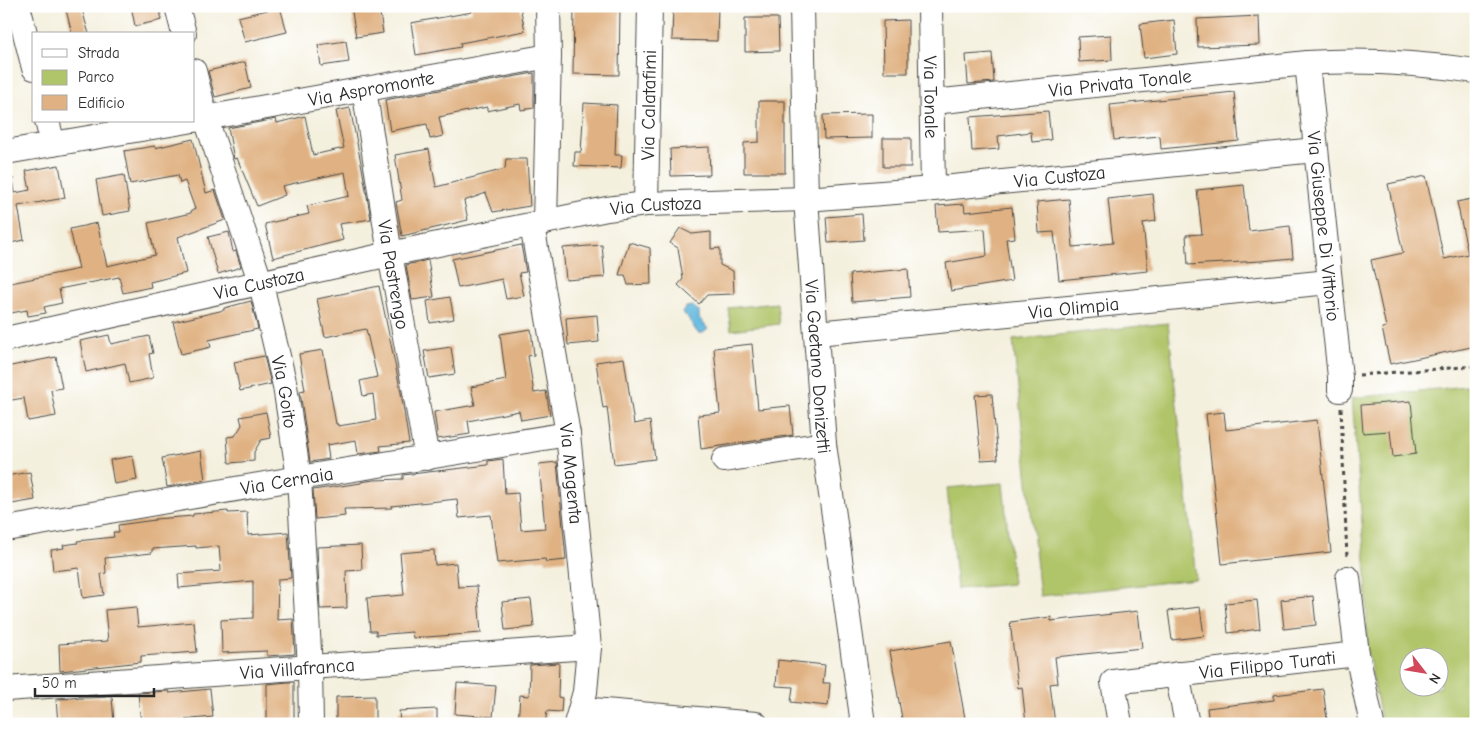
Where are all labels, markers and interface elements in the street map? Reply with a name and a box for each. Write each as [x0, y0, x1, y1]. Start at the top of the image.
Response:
legend [32, 32, 195, 122]
text: Strada [78, 44, 120, 62]
street label: Via Calatafimi [637, 50, 661, 161]
street label: Via Tonale [919, 55, 942, 139]
street label: Via Privata Tonale [1047, 65, 1193, 102]
street label: Via Aspromonte [307, 67, 436, 111]
text: Parco [78, 68, 114, 86]
text: Edificio [78, 94, 125, 112]
street label: Via Giuseppe Di Vittorio [1302, 130, 1344, 322]
street label: Via Custoza [1013, 161, 1107, 193]
street label: Via Custoza [609, 192, 702, 221]
street label: Via Pastrengo [373, 218, 413, 331]
street label: Via Custoza [212, 263, 306, 305]
street label: Via Gaetano Donizetti [800, 279, 835, 455]
street label: Via Olimpia [1027, 293, 1120, 324]
street label: Via Goito [266, 354, 301, 430]
street label: Via Magenta [554, 422, 587, 525]
street label: Via Cernaia [239, 463, 335, 500]
street label: Via Filippo Turati [1198, 647, 1337, 684]
north arrow [1400, 648, 1450, 698]
street label: Via Villafranca [239, 654, 356, 684]
scale bar [35, 665, 154, 697]
text: N [1425, 670, 1444, 687]
text: 50 m [42, 674, 77, 692]

